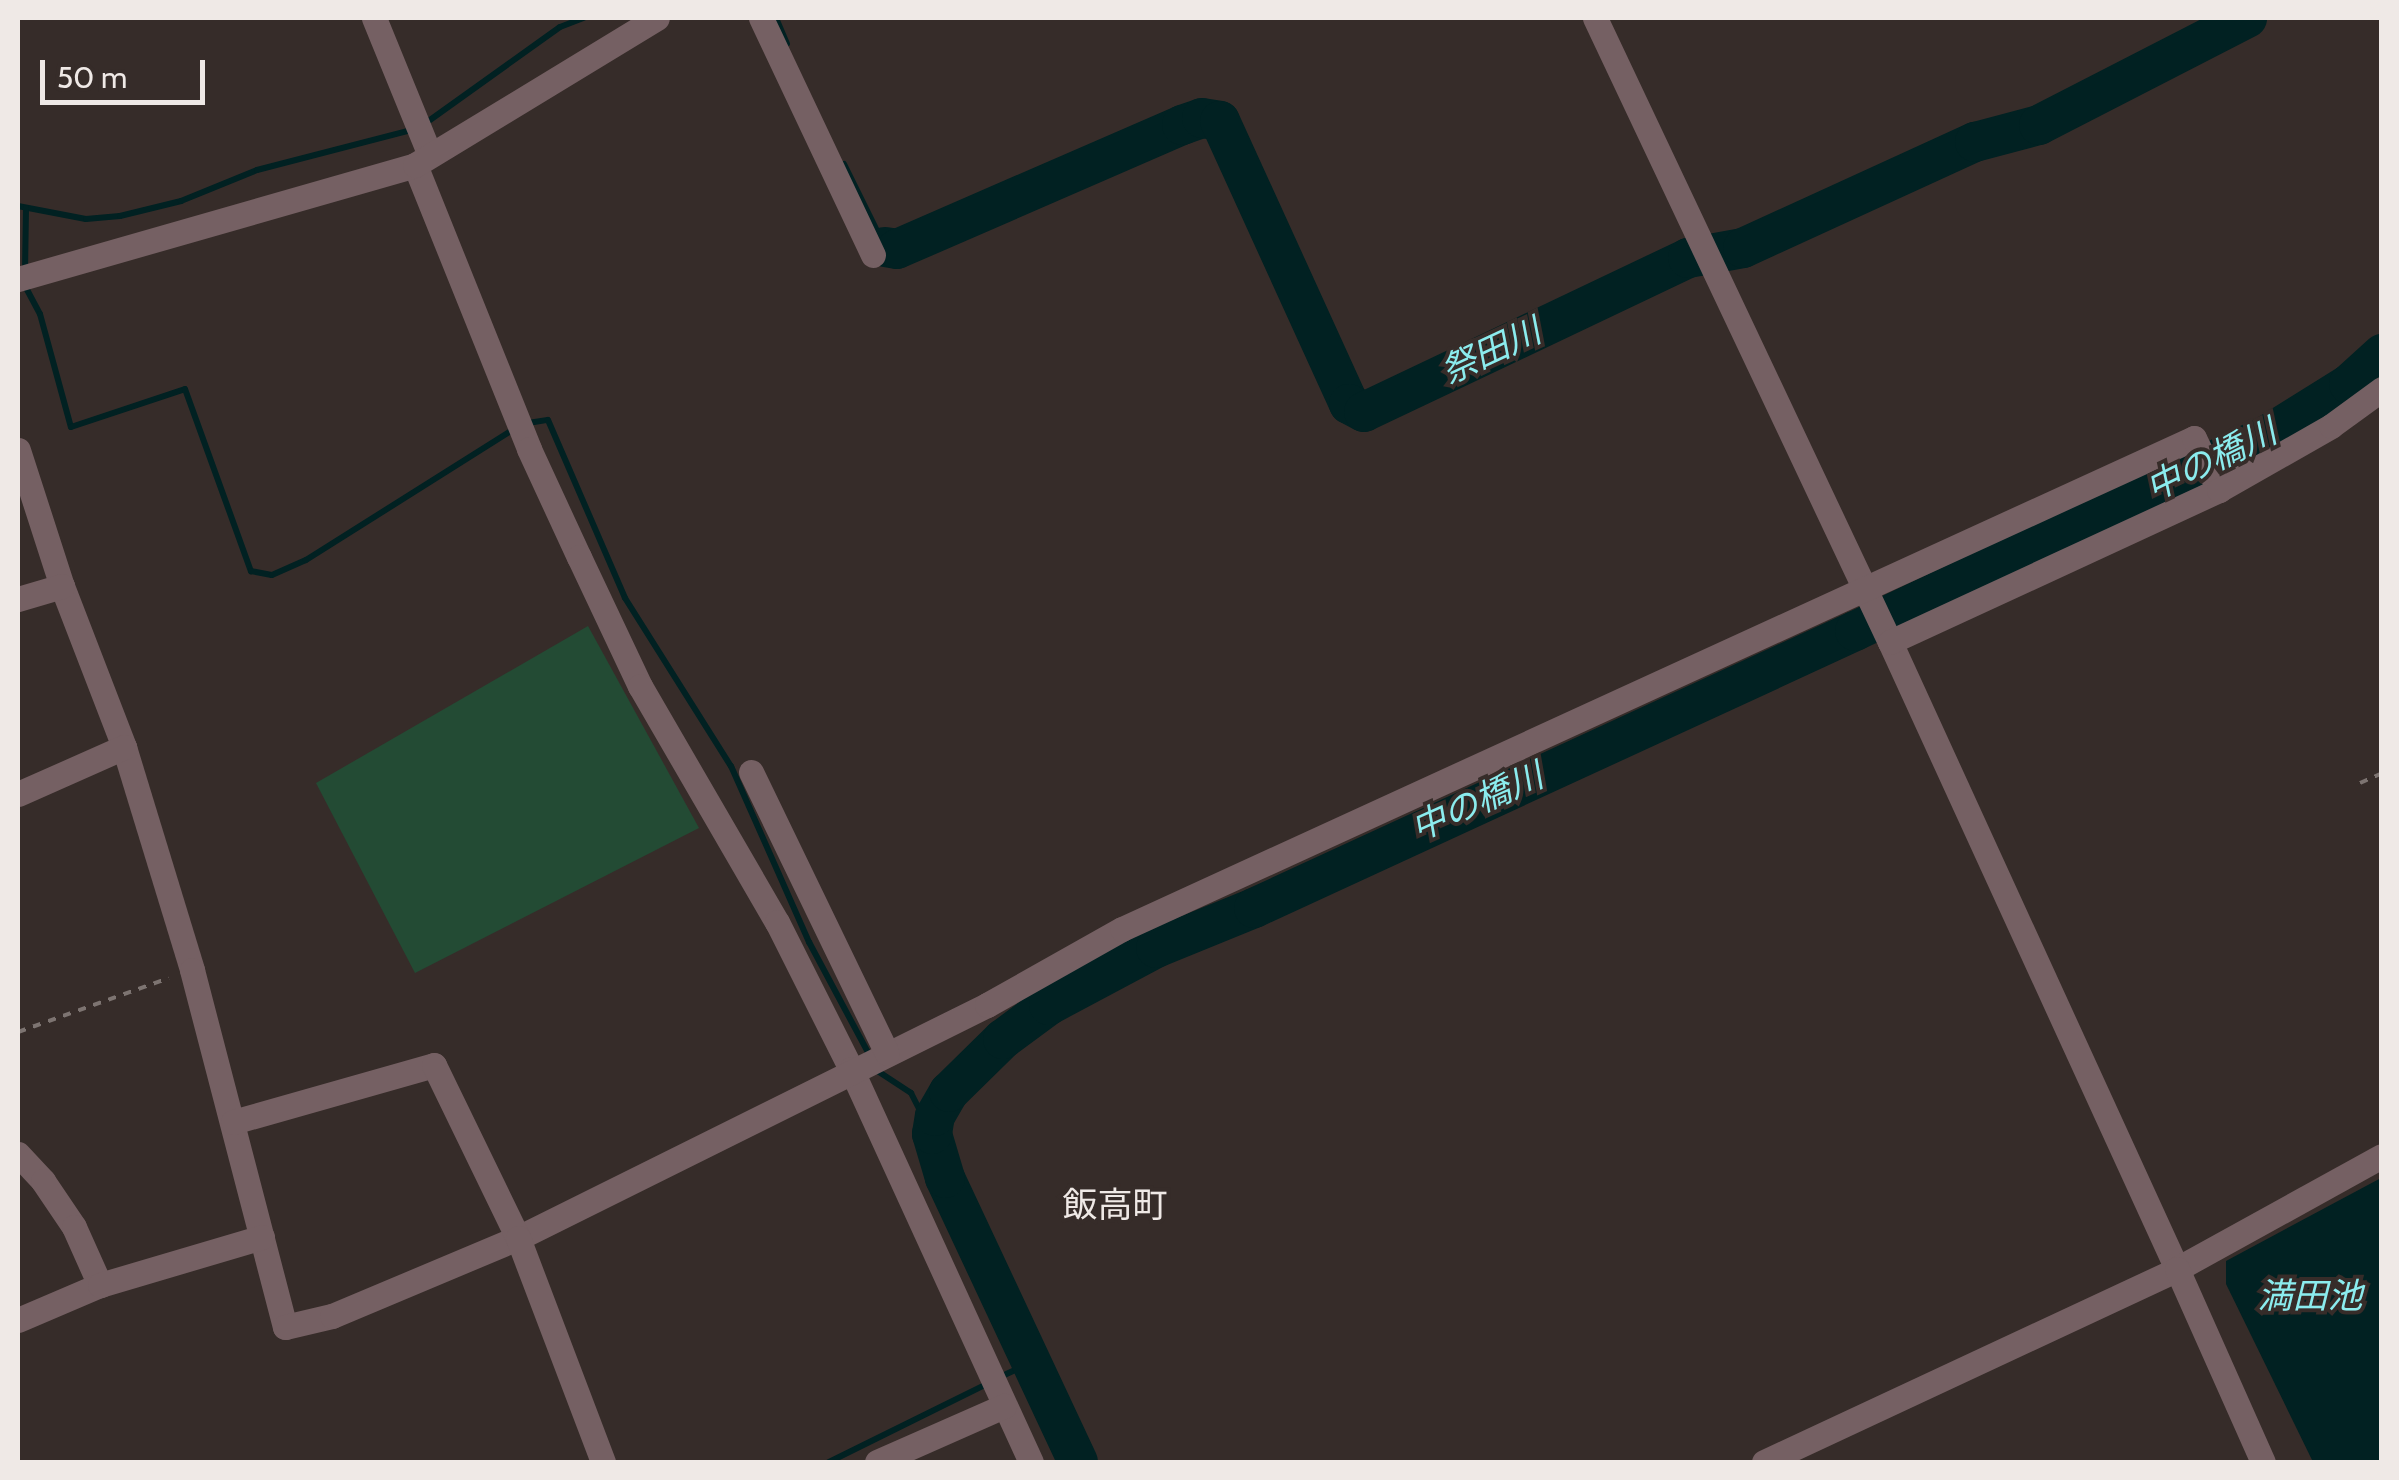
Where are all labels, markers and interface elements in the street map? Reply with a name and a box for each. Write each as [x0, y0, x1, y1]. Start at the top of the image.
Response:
scale bar [45, 40, 210, 102]
text: 50 m [57, 59, 127, 96]
water label: 祭田川 [1435, 310, 1547, 392]
water label: 中の橋川 [2139, 410, 2283, 510]
water label: 中の橋川 [1405, 754, 1549, 850]
district label: 飯高町 [1063, 1184, 1167, 1226]
water label: 満田池 [2258, 1275, 2362, 1317]

